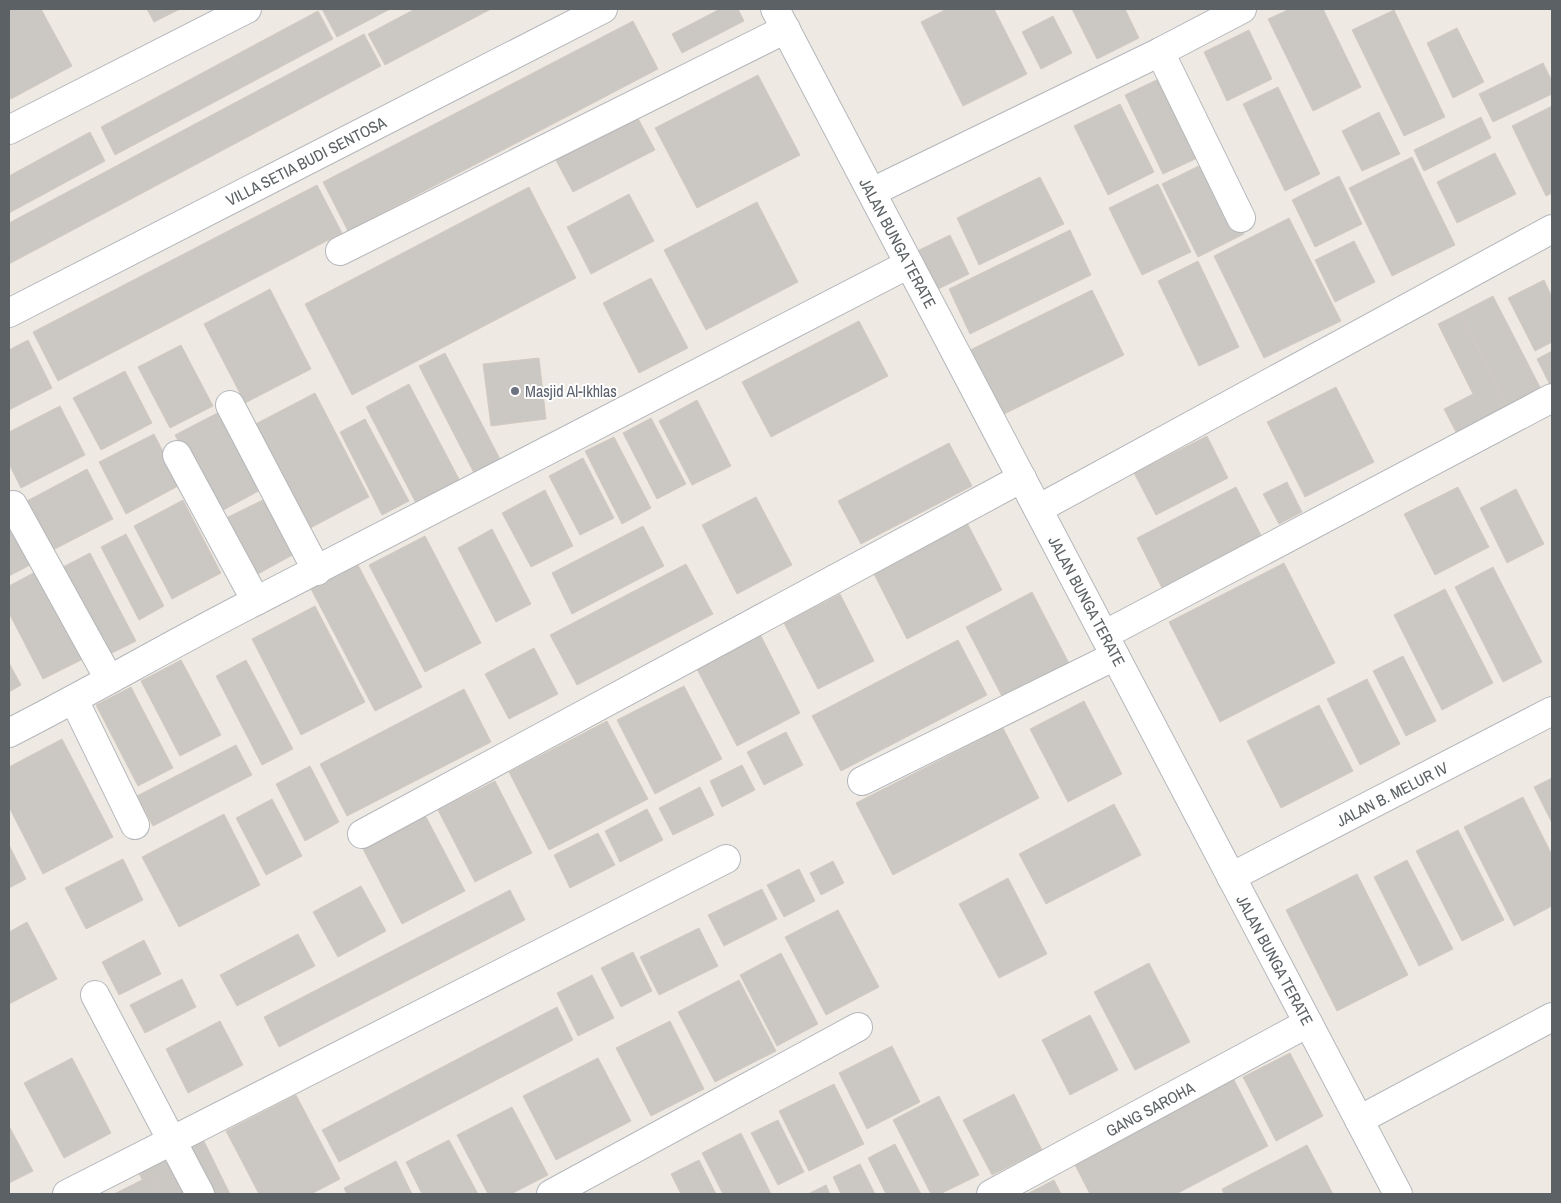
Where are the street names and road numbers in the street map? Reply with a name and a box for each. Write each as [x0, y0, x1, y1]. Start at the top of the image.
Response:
street label: VILLA SETIA BUDI SENTOSA [222, 111, 390, 211]
street label: JALAN BUNGA TERATE [854, 174, 942, 312]
street label: JALAN BUNGA TERATE [1043, 532, 1131, 670]
street label: JALAN B. MELUR IV [1332, 756, 1452, 832]
street label: JALAN BUNGA TERATE [1231, 891, 1319, 1029]
street label: GANG SAROHA [1102, 1076, 1199, 1142]

